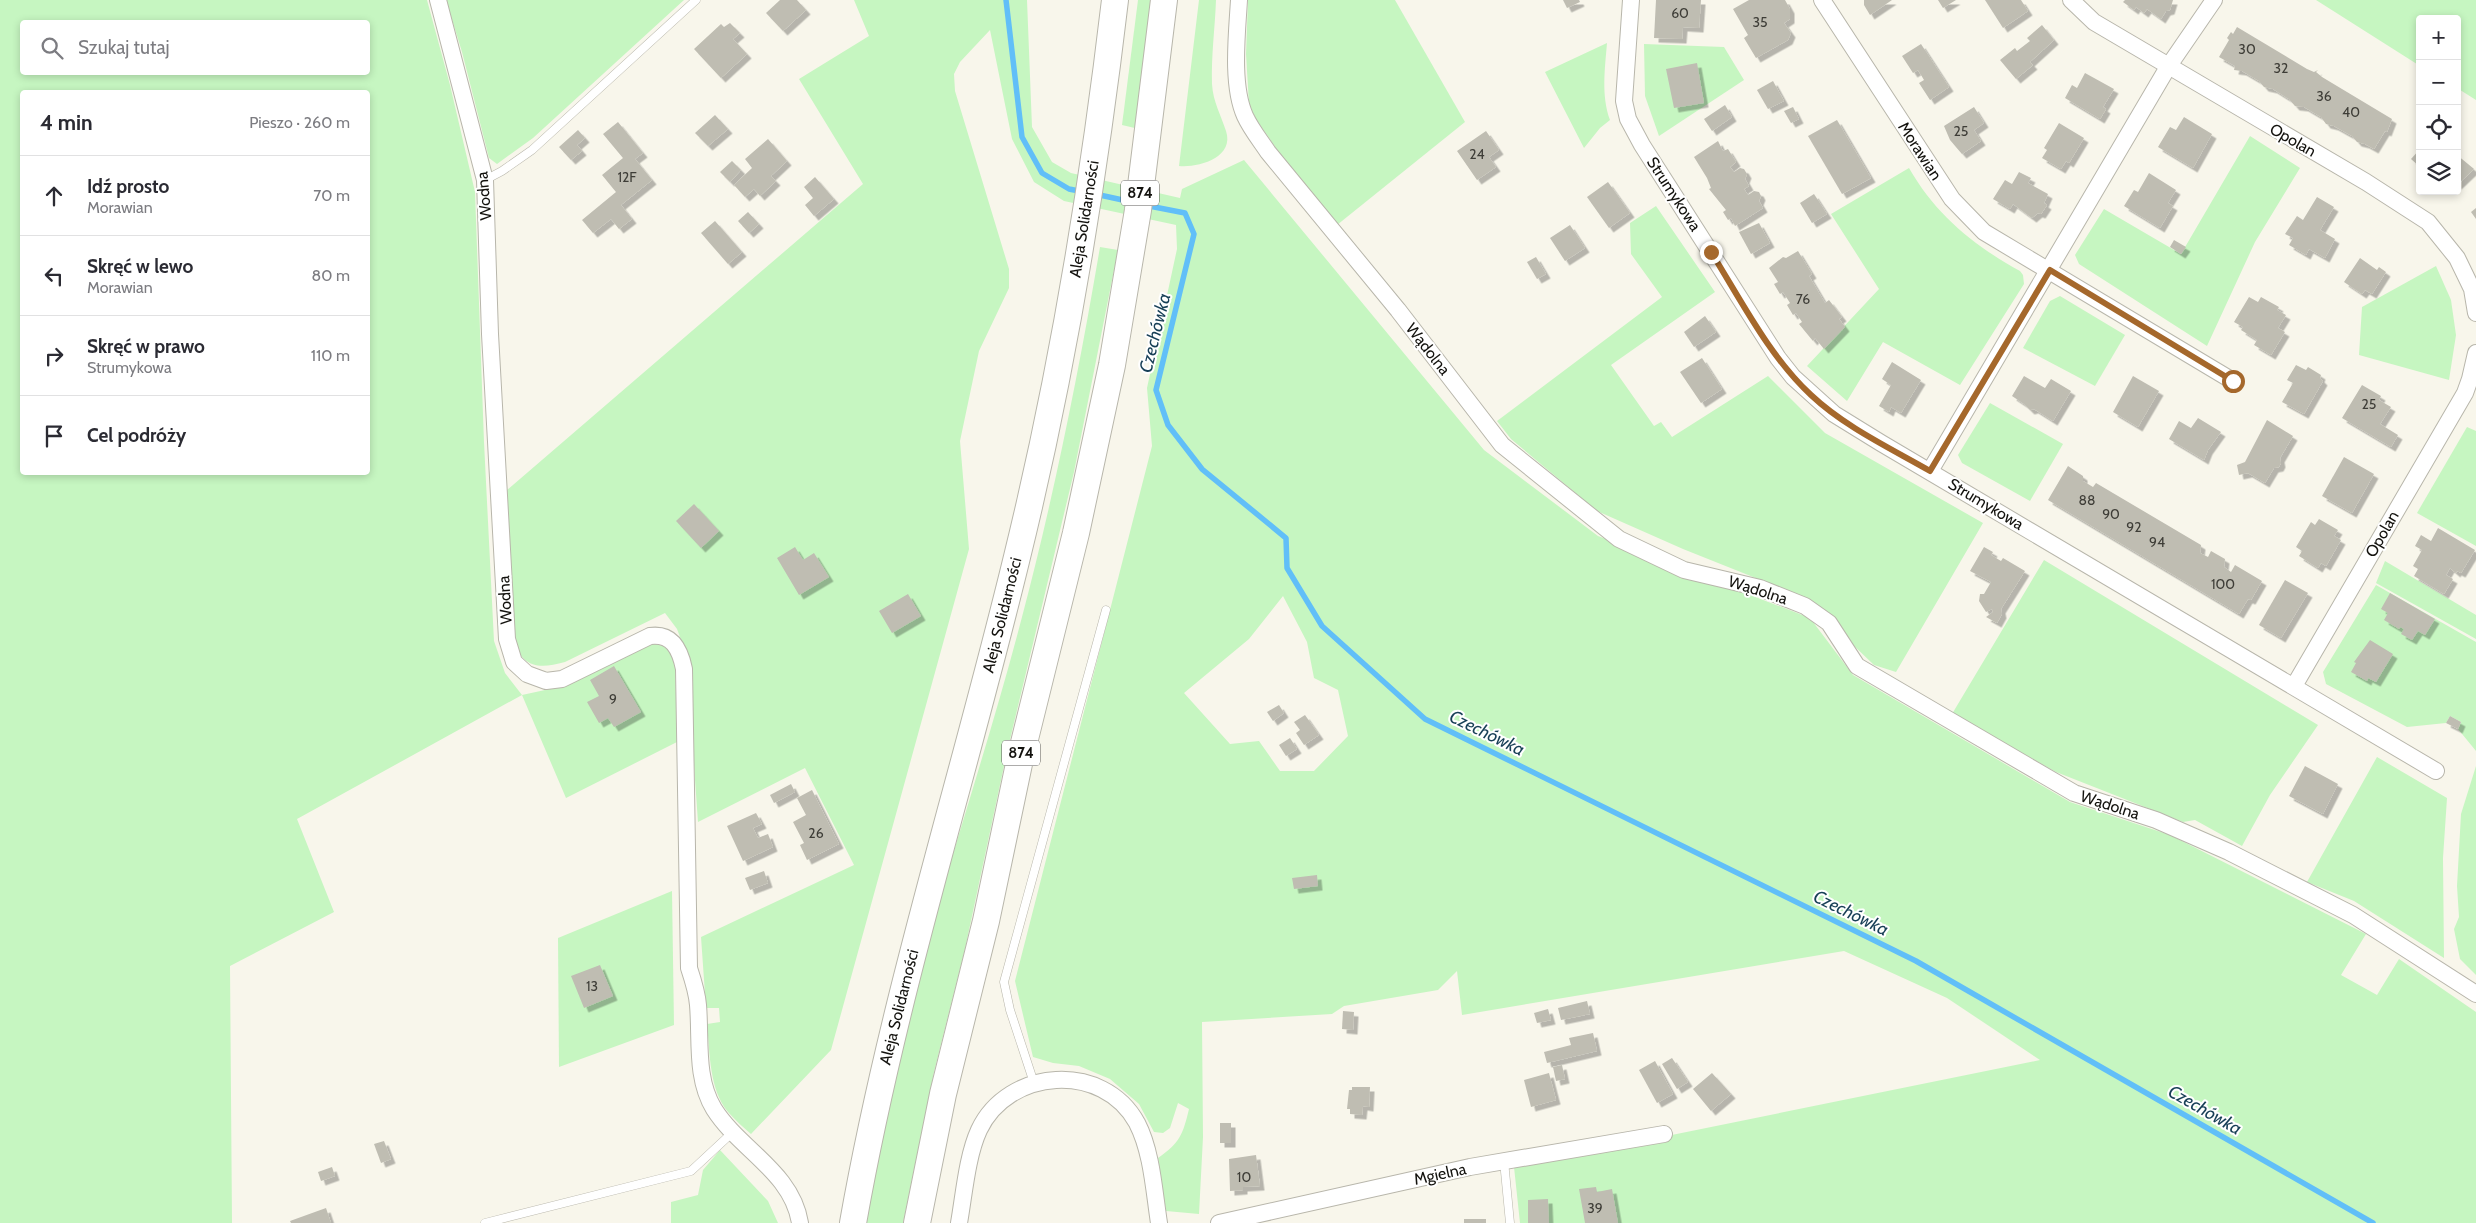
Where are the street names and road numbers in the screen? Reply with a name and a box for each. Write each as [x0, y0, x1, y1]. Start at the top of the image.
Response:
street label: Morawian [1894, 118, 1946, 184]
street label: Opolan [2266, 119, 2320, 161]
street label: Strumykowa [1643, 153, 1705, 235]
street label: Aleja Solidarności [1065, 159, 1103, 279]
street label: Wodna [472, 171, 496, 221]
road number: 874 [1121, 180, 1159, 206]
street label: Wądolna [1402, 319, 1454, 379]
street label: Strumykowa [1945, 474, 2027, 534]
street label: Opolan [2361, 507, 2403, 561]
street label: Aleja Solidarności [978, 555, 1026, 675]
street label: Wądolna [1726, 572, 1790, 609]
street label: Wodna [494, 575, 516, 625]
road number: 874 [1002, 740, 1040, 766]
street label: Wądolna [2078, 787, 2142, 824]
street label: Aleja Solidarności [875, 947, 923, 1067]
street label: Mgielna [1412, 1159, 1468, 1189]

